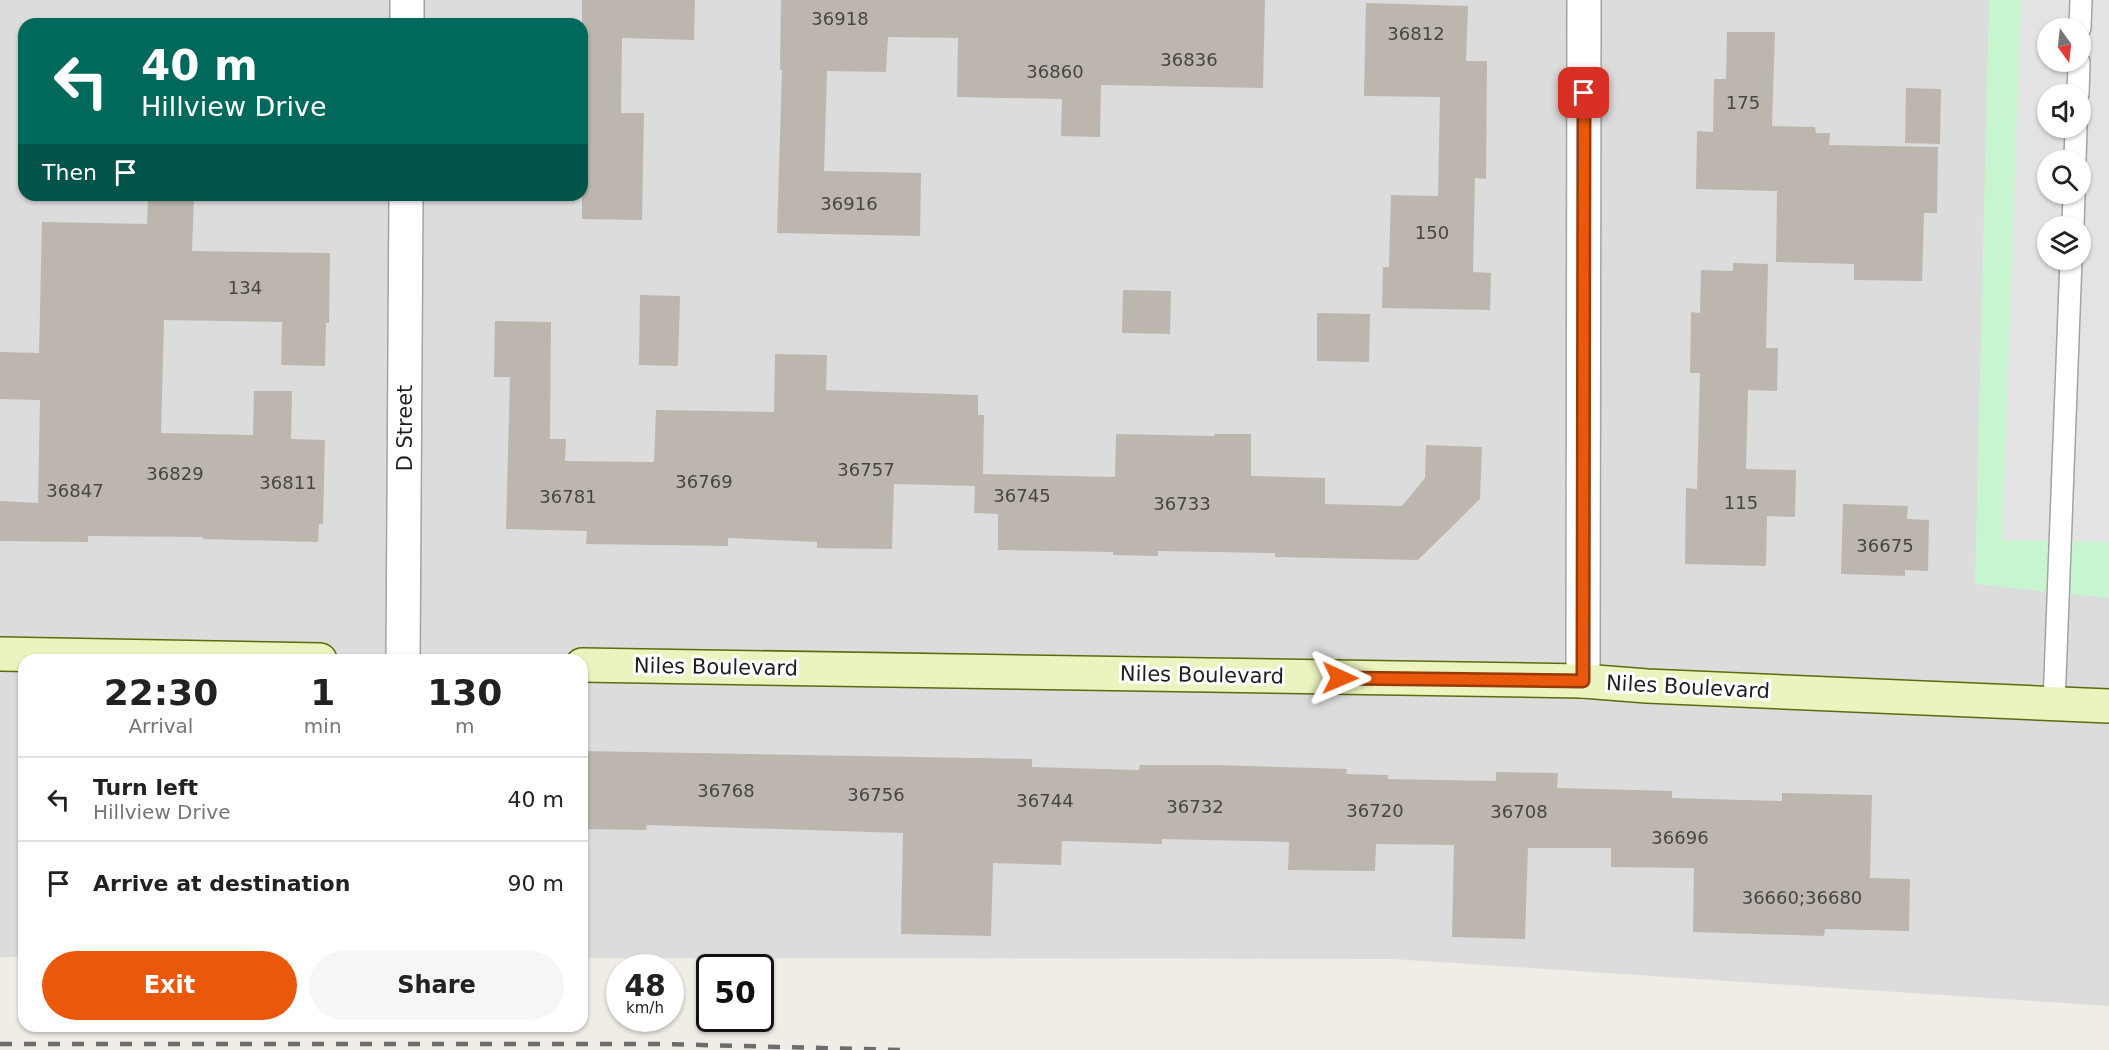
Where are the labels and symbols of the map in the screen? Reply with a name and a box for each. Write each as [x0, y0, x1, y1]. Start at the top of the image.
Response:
house number: 36918 [811, 8, 869, 29]
north arrow [2037, 18, 2091, 72]
house number: 36812 [1387, 23, 1445, 44]
house number: 36836 [1160, 49, 1218, 70]
house number: 36860 [1026, 61, 1084, 82]
pin [1558, 67, 1609, 118]
house number: 175 [1726, 92, 1760, 113]
house number: 36916 [820, 193, 878, 214]
house number: 150 [1415, 222, 1449, 243]
house number: 134 [228, 277, 262, 298]
street label: D Street [393, 385, 417, 471]
house number: 36757 [837, 459, 895, 480]
house number: 36829 [146, 463, 204, 484]
house number: 36769 [675, 471, 733, 492]
house number: 36811 [259, 472, 317, 493]
house number: 36847 [46, 480, 104, 501]
house number: 36745 [993, 485, 1051, 506]
house number: 36781 [539, 486, 597, 507]
house number: 115 [1724, 492, 1758, 513]
house number: 36733 [1153, 493, 1211, 514]
house number: 36675 [1856, 535, 1914, 556]
position arrow [1308, 646, 1372, 710]
street label: Niles Boulevard [634, 654, 798, 680]
street label: Niles Boulevard [1120, 662, 1284, 688]
street label: Niles Boulevard [1605, 671, 1771, 703]
house number: 36768 [697, 780, 755, 801]
house number: 36756 [847, 784, 905, 805]
house number: 36744 [1016, 790, 1074, 811]
house number: 36732 [1166, 796, 1224, 817]
house number: 36720 [1346, 800, 1404, 821]
house number: 36708 [1490, 801, 1548, 822]
house number: 36696 [1651, 827, 1709, 848]
house number: 36660;36680 [1742, 887, 1862, 908]
speed limit sign: 50 [696, 954, 774, 1032]

